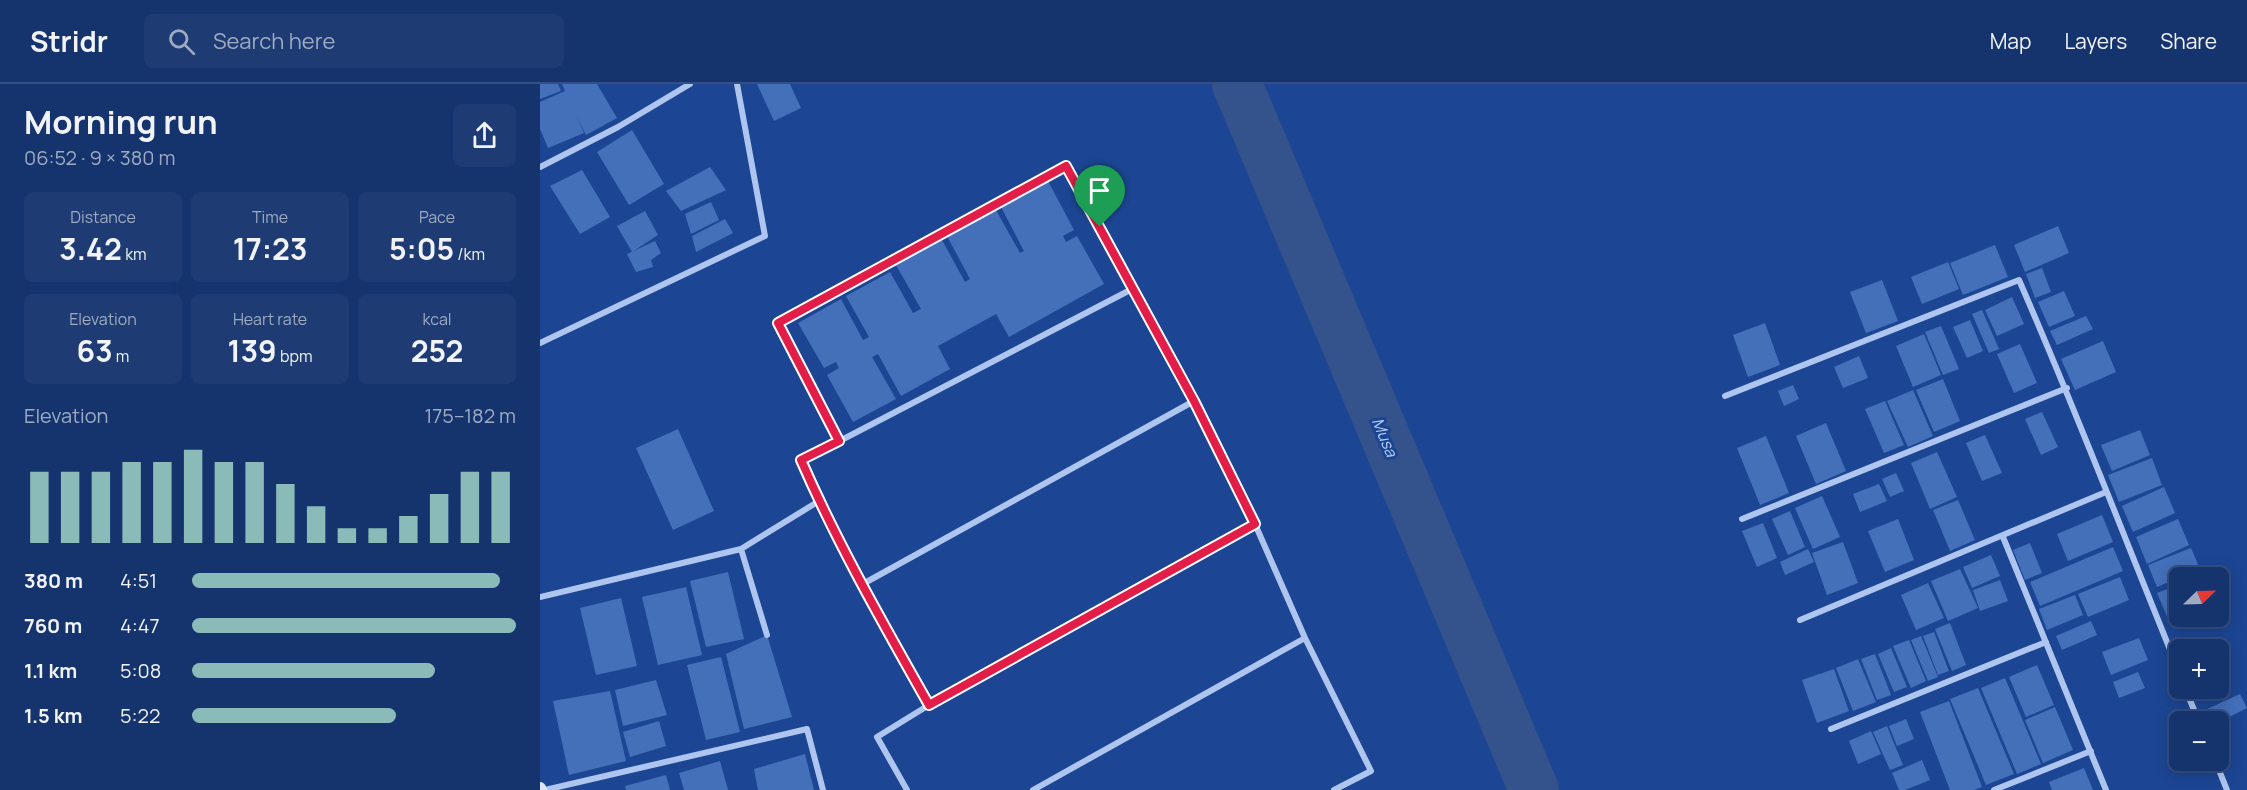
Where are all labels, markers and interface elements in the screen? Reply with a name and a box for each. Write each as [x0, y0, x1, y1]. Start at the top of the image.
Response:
search box [144, 14, 564, 68]
text: Stridr [30, 22, 108, 60]
icon: search [165, 25, 198, 58]
text: Search here [213, 26, 335, 56]
text: Map [1990, 27, 2031, 55]
text: Layers [2064, 27, 2127, 55]
text: Share [2160, 27, 2217, 55]
text: Morning run [24, 99, 218, 144]
button: share [453, 104, 516, 167]
text: 06:52 · 9 × 380 m [24, 144, 176, 171]
pin [1074, 165, 1125, 227]
icon: arrive [1083, 174, 1116, 207]
text: Distance [70, 206, 136, 228]
text: Time [252, 206, 288, 228]
text: Pace [419, 206, 455, 228]
text: 3.42 [59, 228, 122, 269]
text: 17:23 [233, 228, 307, 269]
text: 5:05 [389, 228, 454, 269]
text: km [122, 243, 147, 265]
text: /km [454, 243, 485, 265]
text: Elevation [69, 308, 137, 330]
text: Heart rate [233, 308, 307, 330]
text: kcal [422, 308, 452, 330]
text: 63 [77, 330, 113, 371]
text: 139 [228, 330, 277, 371]
text: 252 [411, 330, 463, 371]
text: m [113, 345, 129, 367]
text: bpm [277, 345, 312, 367]
text: Elevation [24, 402, 108, 429]
text: 175–182 m [424, 402, 516, 429]
water label: Musa [1367, 414, 1403, 461]
text: 380 m [24, 567, 83, 594]
text: 4:51 [120, 567, 157, 594]
north arrow [2169, 567, 2229, 627]
map controls [2169, 567, 2229, 771]
text: 760 m [24, 612, 82, 639]
text: 4:47 [120, 612, 160, 639]
button: + [2169, 639, 2229, 699]
text: 1.1 km [24, 657, 77, 684]
text: 5:08 [120, 657, 161, 684]
text: 1.5 km [24, 702, 83, 729]
text: 5:22 [120, 702, 160, 729]
button: − [2169, 711, 2229, 771]

